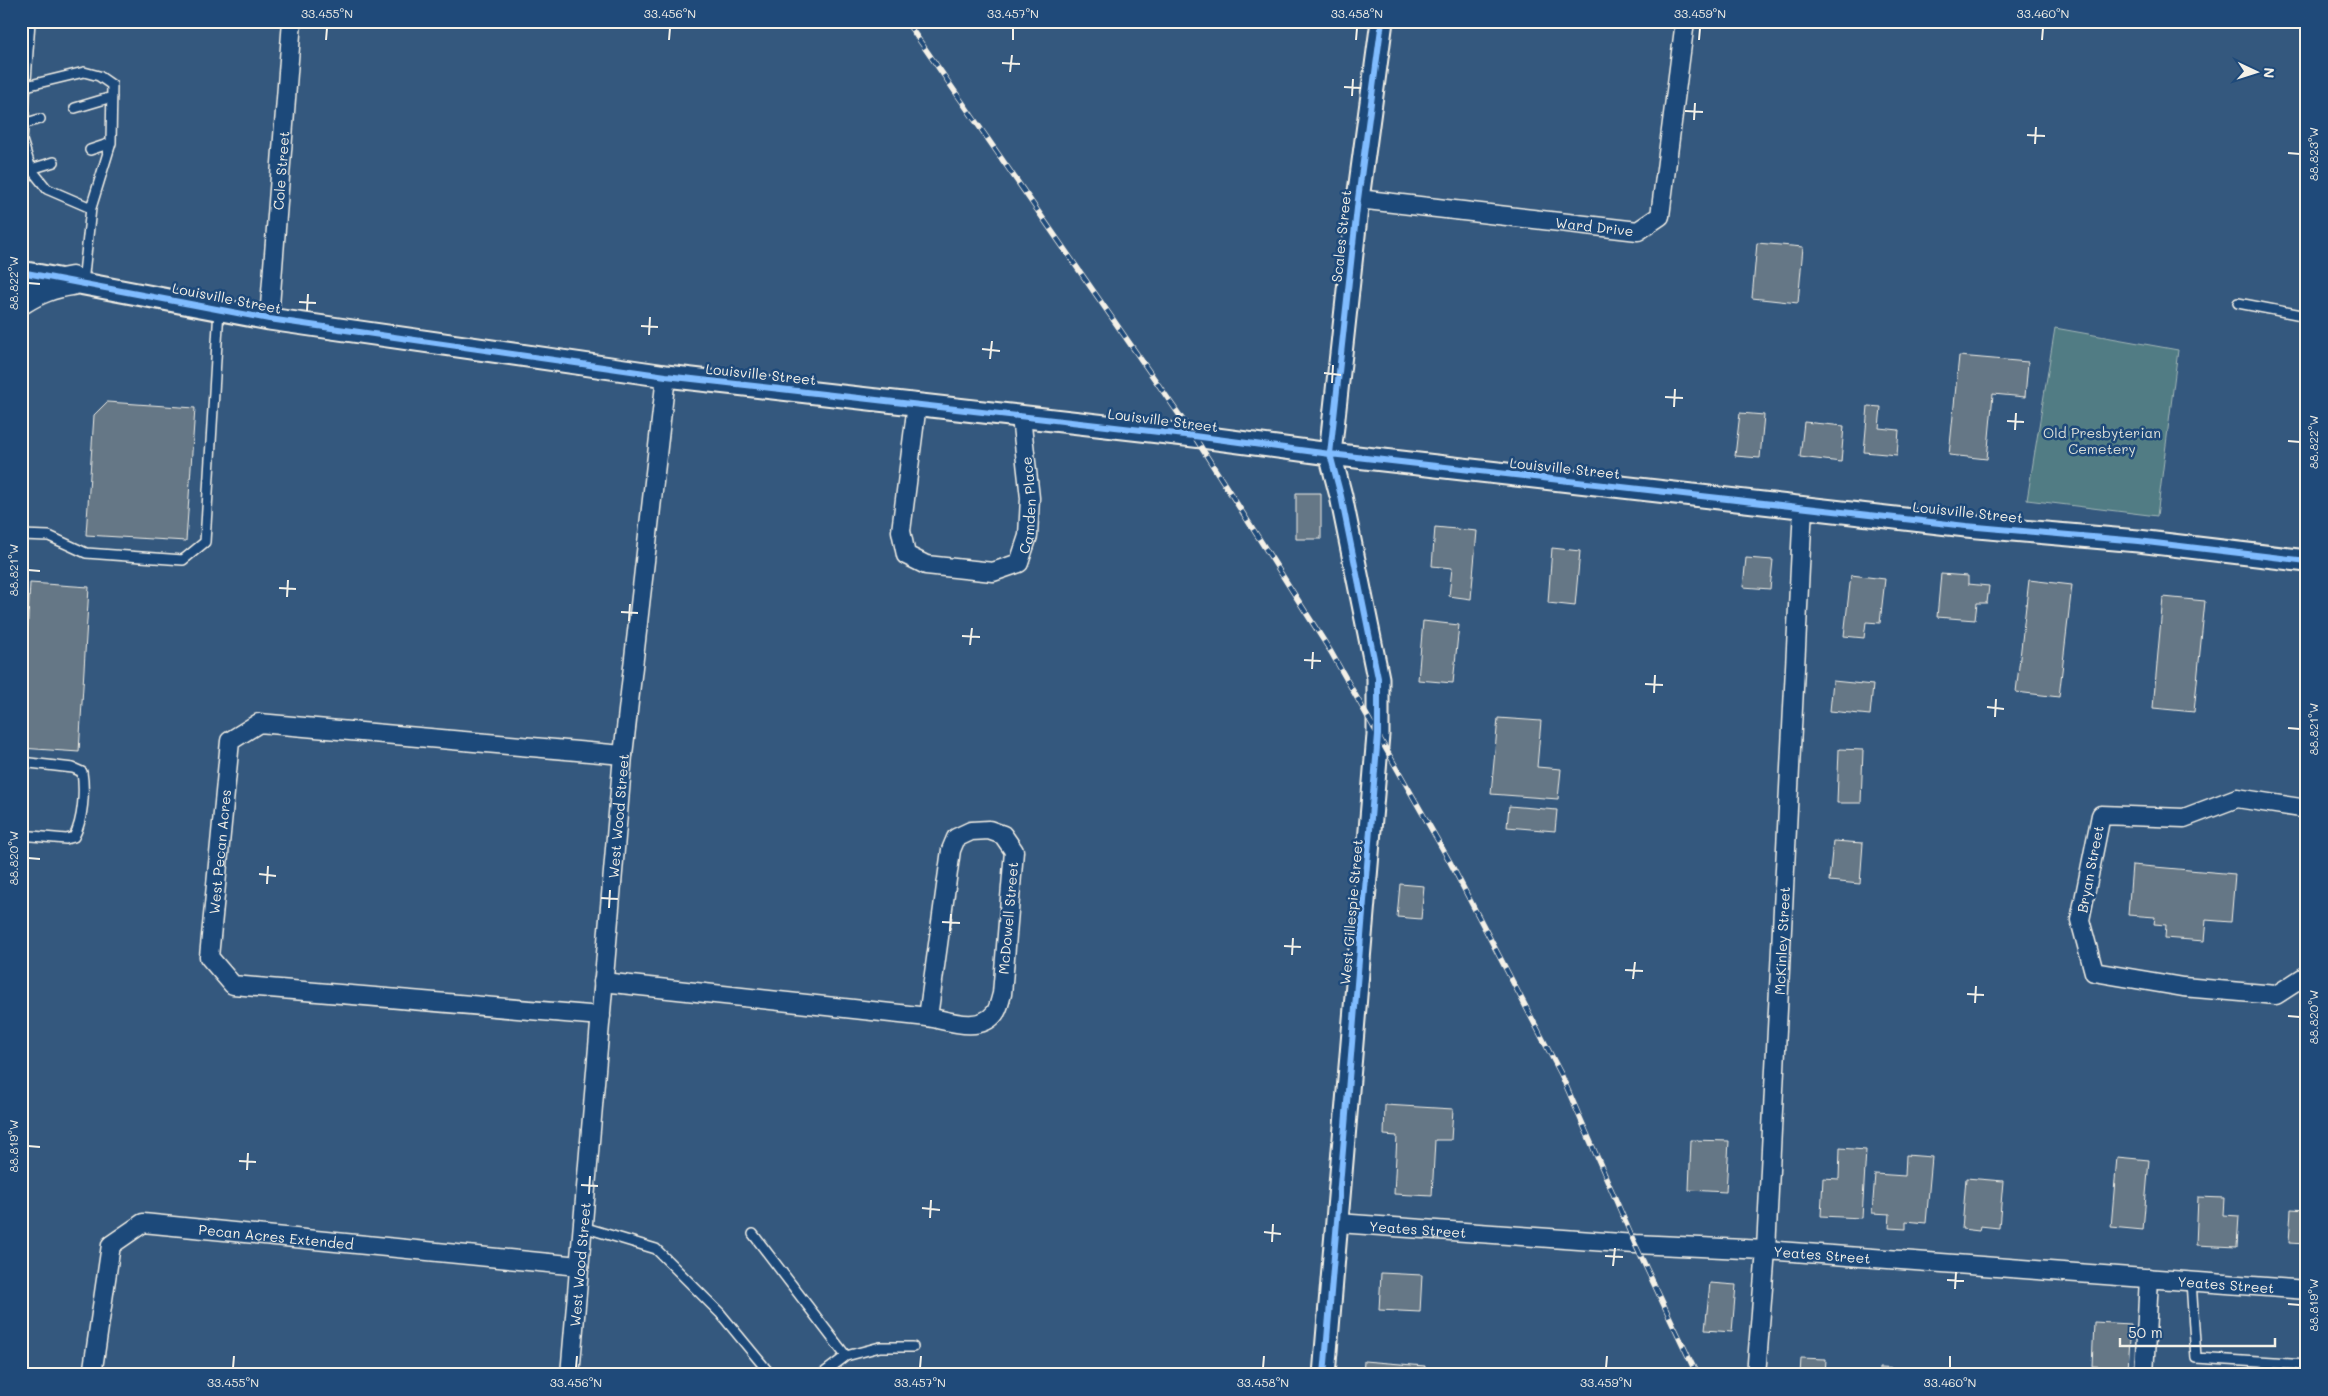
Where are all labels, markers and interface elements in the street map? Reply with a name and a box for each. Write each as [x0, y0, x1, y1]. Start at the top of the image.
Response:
text: 33.455°N [301, 5, 353, 21]
text: 33.456°N [644, 5, 696, 21]
text: 33.457°N [987, 5, 1039, 21]
text: 33.458°N [1331, 5, 1383, 21]
text: 33.459°N [1674, 5, 1726, 21]
text: 33.460°N [2017, 5, 2069, 21]
north arrow [2230, 48, 2280, 98]
text: N [2260, 67, 2279, 79]
text: 88.823°W [2305, 127, 2321, 181]
street label: Cole Street [268, 130, 293, 211]
street label: Scales Street [1327, 189, 1355, 283]
street label: Ward Drive [1554, 212, 1635, 240]
text: 88.822°W [5, 256, 21, 310]
street label: Louisville Street [171, 278, 283, 318]
street label: Louisville Street [705, 359, 817, 389]
street label: Louisville Street [1107, 404, 1219, 436]
text: 88.822°W [2305, 415, 2321, 469]
park label: Old Presbyterian Cemetery [2043, 423, 2161, 458]
street label: Louisville Street [1509, 453, 1621, 483]
street label: Camden Place [1013, 456, 1040, 556]
street label: Louisville Street [1912, 497, 2024, 527]
text: 88.821°W [5, 544, 21, 596]
text: 88.821°W [2305, 703, 2321, 755]
street label: West Wood Street [603, 753, 633, 879]
street label: West Pecan Acres [204, 788, 235, 915]
street label: Bryan Street [2072, 824, 2108, 914]
text: 88.820°W [5, 831, 21, 885]
street label: West Gillespie Street [1335, 838, 1367, 986]
street label: McDowell Street [994, 861, 1022, 975]
street label: McKinley Street [1769, 886, 1794, 995]
text: 88.820°W [2305, 990, 2321, 1044]
text: 88.819°W [5, 1120, 21, 1172]
street label: West Wood Street [565, 1201, 594, 1328]
street label: Yeates Street [1369, 1216, 1467, 1242]
street label: Pecan Acres Extended [198, 1219, 355, 1253]
street label: Yeates Street [1773, 1241, 1871, 1267]
street label: Yeates Street [2177, 1271, 2275, 1297]
text: 88.819°W [2305, 1279, 2321, 1331]
scale bar [2120, 1316, 2276, 1348]
text: 50 m [2128, 1322, 2163, 1342]
text: 33.455°N [207, 1374, 259, 1390]
text: 33.456°N [550, 1374, 602, 1390]
text: 33.457°N [894, 1374, 946, 1390]
text: 33.458°N [1237, 1374, 1289, 1390]
text: 33.459°N [1580, 1374, 1632, 1390]
text: 33.460°N [1924, 1374, 1976, 1390]

